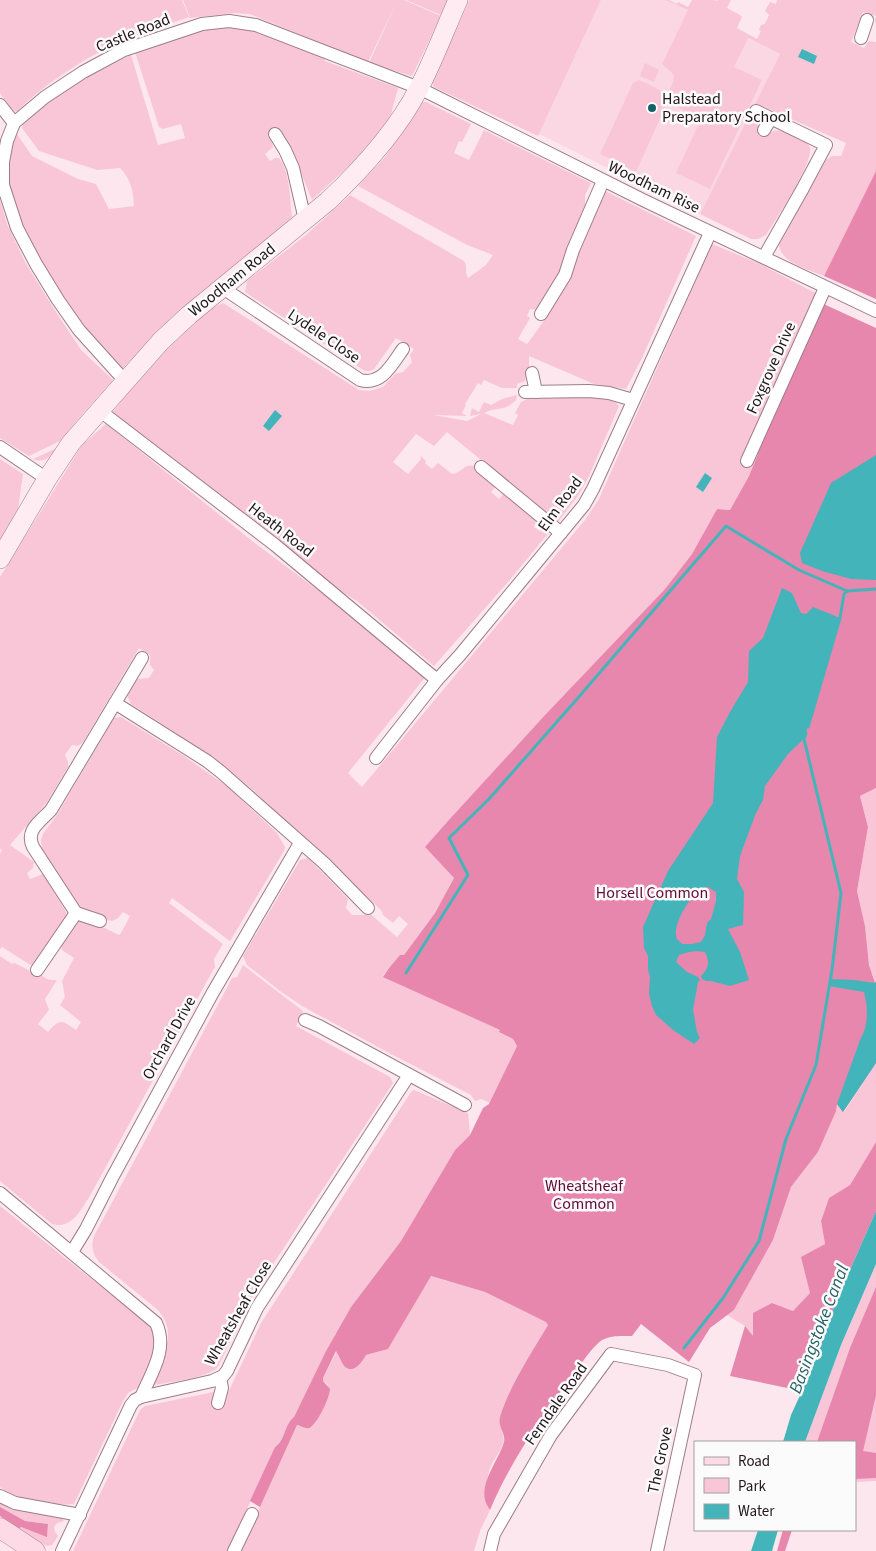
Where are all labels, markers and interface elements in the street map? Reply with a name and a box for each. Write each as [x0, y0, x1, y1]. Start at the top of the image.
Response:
street label: Castle Road [92, 8, 174, 58]
place label: Halstead Preparatory School [662, 88, 791, 128]
marker: Halstead Preparatory School [646, 102, 658, 114]
street label: Woodham Rise [604, 155, 704, 219]
street label: Woodham Road [184, 238, 280, 322]
street label: Lydele Close [283, 304, 365, 368]
street label: Foxgrove Drive [741, 318, 801, 417]
street label: Elm Road [532, 472, 588, 536]
street label: Heath Road [244, 497, 318, 563]
park label: Horsell Common [596, 882, 708, 904]
street label: Orchard Drive [137, 992, 201, 1084]
park label: Wheatsheaf Common [545, 1175, 624, 1215]
street label: Wheatsheaf Close [199, 1257, 277, 1369]
water label: Basingstoke Canal [783, 1260, 855, 1397]
street label: Ferndale Road [519, 1358, 593, 1450]
street label: The Grove [642, 1425, 678, 1495]
legend [694, 1441, 856, 1531]
text: Road [738, 1451, 770, 1472]
text: Park [738, 1476, 767, 1497]
text: Water [738, 1501, 775, 1522]

